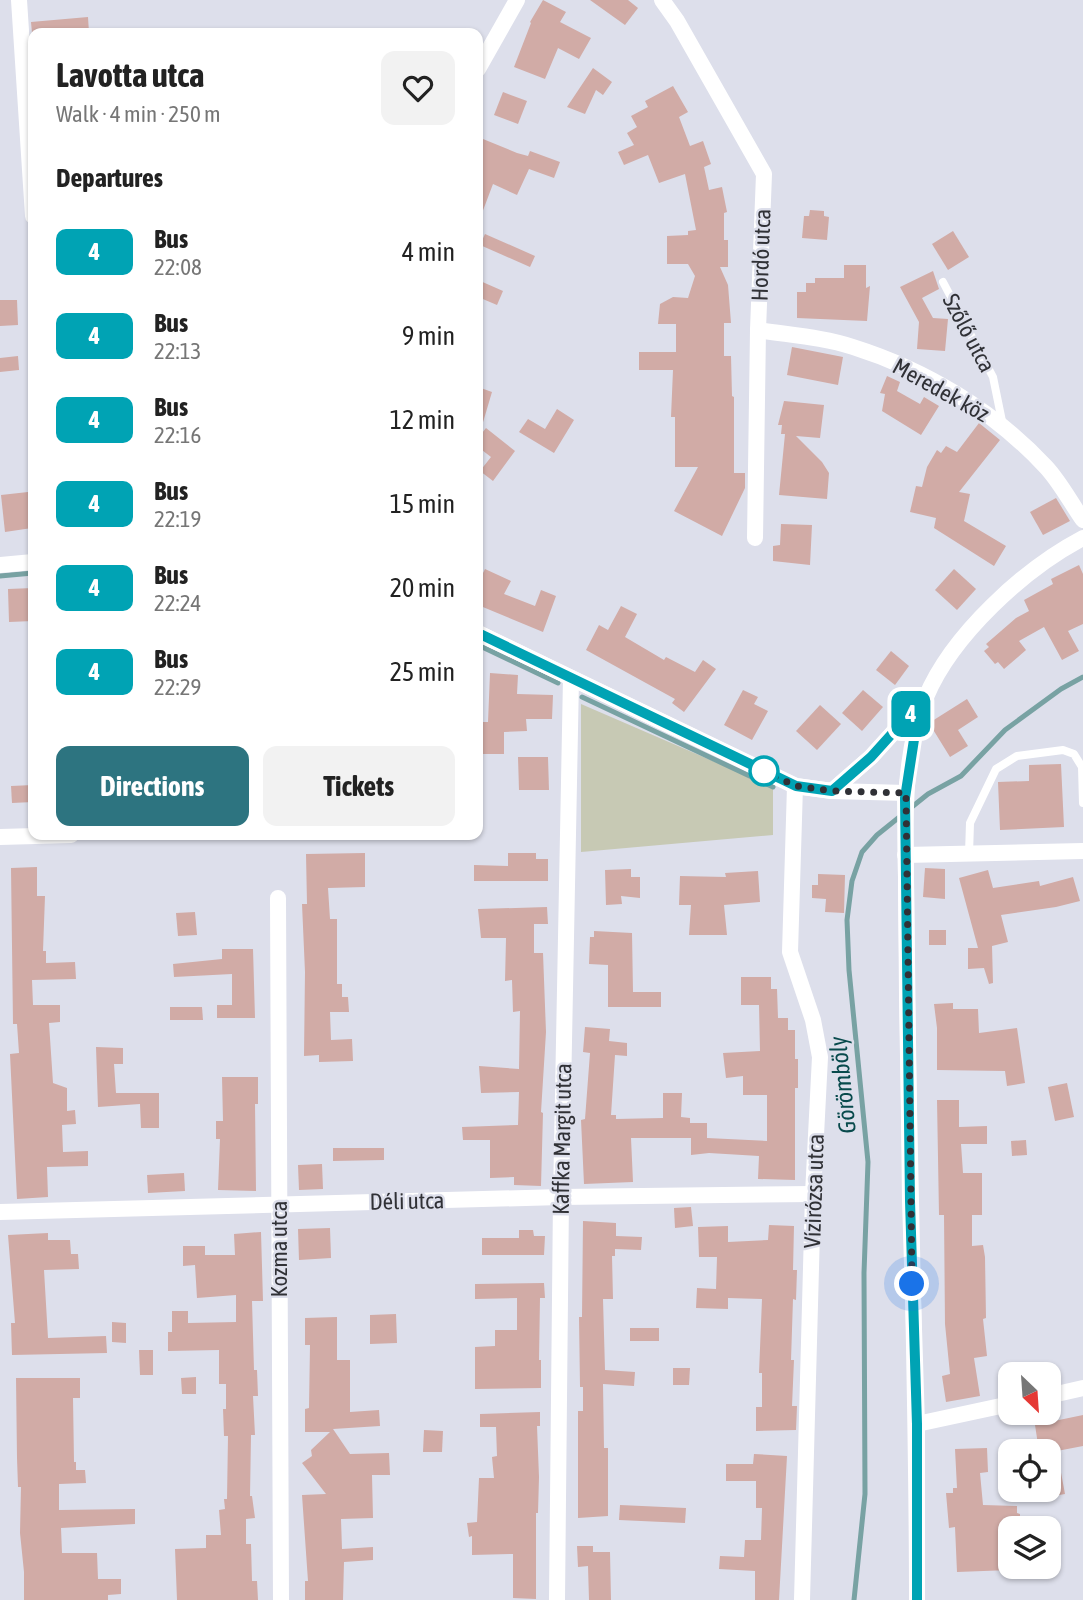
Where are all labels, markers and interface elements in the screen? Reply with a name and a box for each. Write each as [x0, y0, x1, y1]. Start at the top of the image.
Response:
button: heart [381, 51, 455, 125]
text: Lavotta utca [56, 56, 204, 94]
text: Walk · 4 min · 250 m [56, 101, 220, 127]
text: Departures [56, 163, 163, 193]
street label: Hordó utca [746, 208, 776, 302]
text: Bus [154, 224, 188, 254]
text: 4 min [402, 237, 455, 267]
text: 4 [89, 238, 100, 265]
text: 22:08 [154, 254, 202, 280]
street label: Szőlő utca [938, 289, 1000, 377]
text: Bus [154, 308, 188, 338]
text: 9 min [402, 321, 455, 351]
text: 4 [89, 322, 100, 349]
text: 22:13 [154, 338, 201, 364]
street label: Meredek köz [888, 353, 994, 427]
text: Bus [154, 392, 188, 422]
text: 12 min [390, 405, 455, 435]
text: 4 [89, 406, 100, 433]
text: 22:16 [154, 422, 201, 448]
text: Bus [154, 476, 188, 506]
text: 15 min [390, 489, 455, 519]
text: 4 [89, 490, 100, 517]
text: 22:19 [154, 506, 201, 532]
text: Bus [154, 560, 188, 590]
text: 20 min [390, 573, 455, 603]
text: 4 [89, 574, 100, 601]
text: 22:24 [154, 590, 201, 616]
text: Bus [154, 644, 188, 674]
text: 25 min [390, 657, 455, 687]
text: 4 [89, 658, 100, 685]
text: 22:29 [154, 674, 201, 700]
line badge: 4 [888, 691, 934, 737]
text: 4 [905, 700, 917, 727]
button: Directions [56, 746, 249, 826]
button: Tickets [263, 746, 455, 826]
unlabelled marker [749, 756, 779, 786]
water label: Görömböly [824, 1035, 861, 1135]
street label: Kaffka Margit utca [548, 1063, 576, 1215]
street label: Vízirózsa utca [799, 1133, 829, 1249]
street label: Déli utca [369, 1187, 445, 1215]
street label: Kozma utca [266, 1201, 292, 1297]
your location [894, 1266, 929, 1301]
north arrow [998, 1362, 1060, 1424]
map controls [998, 1362, 1061, 1579]
button: locate [998, 1439, 1061, 1502]
button: layers [998, 1516, 1061, 1579]

